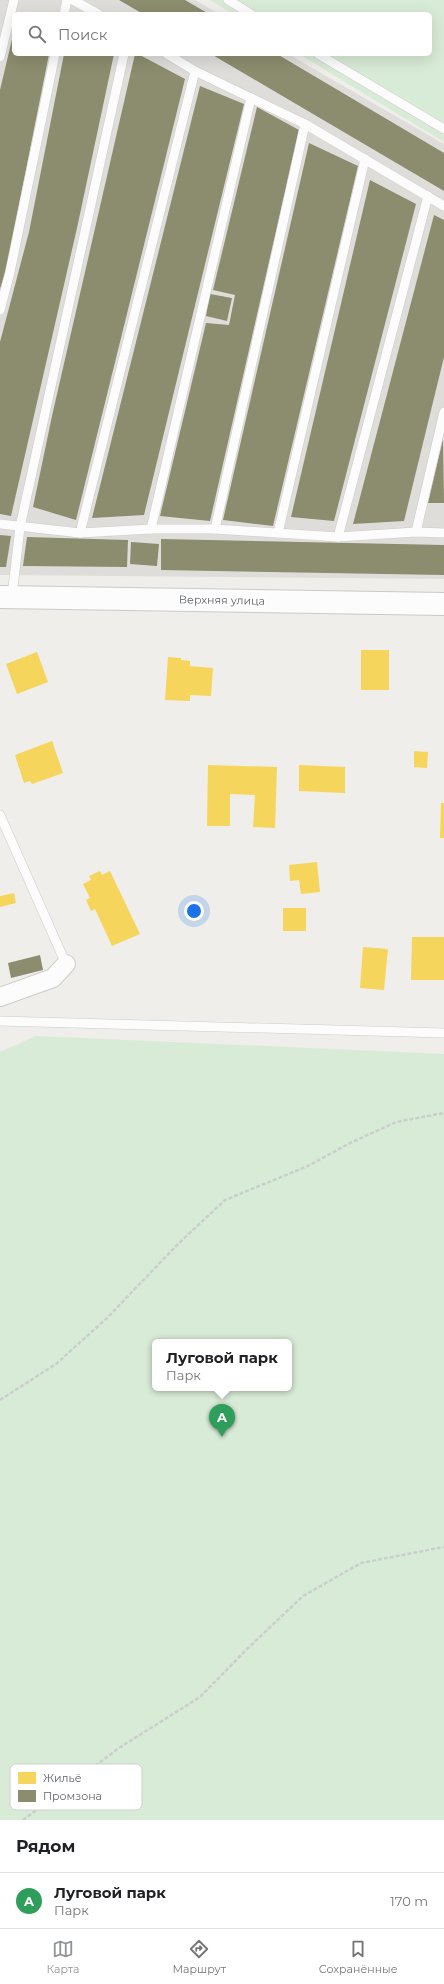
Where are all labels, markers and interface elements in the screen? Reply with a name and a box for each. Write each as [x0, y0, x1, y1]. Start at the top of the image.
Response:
search box [12, 12, 432, 56]
icon: search [26, 23, 48, 45]
text: Поиск [58, 25, 107, 44]
street label: Верхняя улица [179, 592, 265, 608]
your location [184, 901, 204, 921]
popup [152, 1339, 292, 1391]
text: Луговой парк [166, 1348, 278, 1367]
text: Парк [166, 1367, 201, 1383]
pin: A [209, 1404, 235, 1437]
legend [10, 1764, 142, 1810]
text: Жильё [43, 1771, 82, 1785]
text: Промзона [43, 1789, 102, 1803]
text: Рядом [16, 1836, 75, 1856]
text: Луговой парк [54, 1883, 166, 1902]
text: A [24, 1893, 34, 1909]
text: 170 m [390, 1893, 428, 1909]
text: Парк [54, 1902, 89, 1918]
tab: Карта [46, 1938, 79, 1976]
tab: Маршрут [172, 1938, 226, 1976]
tab: Сохранённые [319, 1938, 398, 1976]

